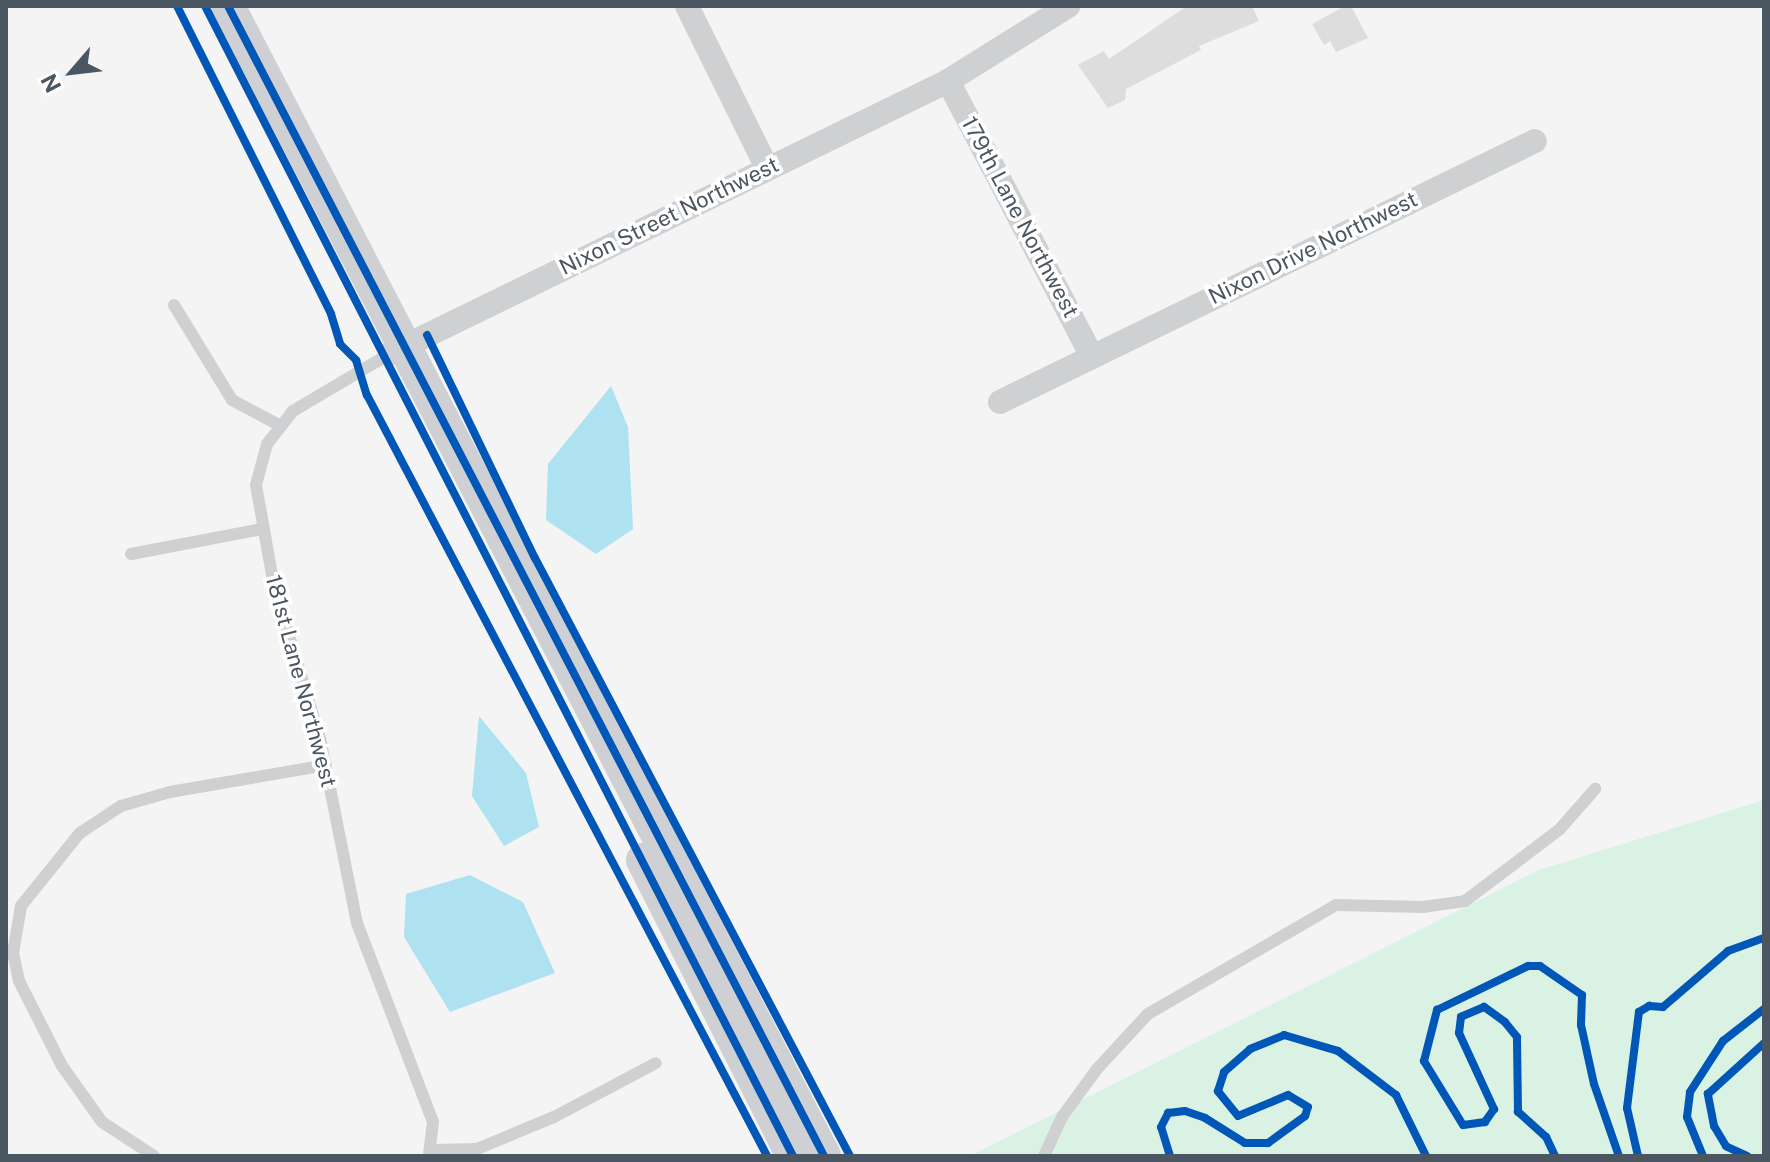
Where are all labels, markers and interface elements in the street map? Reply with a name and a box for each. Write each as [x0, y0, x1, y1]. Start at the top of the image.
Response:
north arrow [32, 32, 112, 112]
text: N [35, 70, 66, 97]
street label: 179th Lane Northwest [956, 112, 1084, 322]
street label: Nixon Street Northwest [555, 151, 783, 281]
street label: Nixon Drive Northwest [1204, 186, 1422, 310]
street label: 181st Lane Northwest [260, 572, 342, 790]

